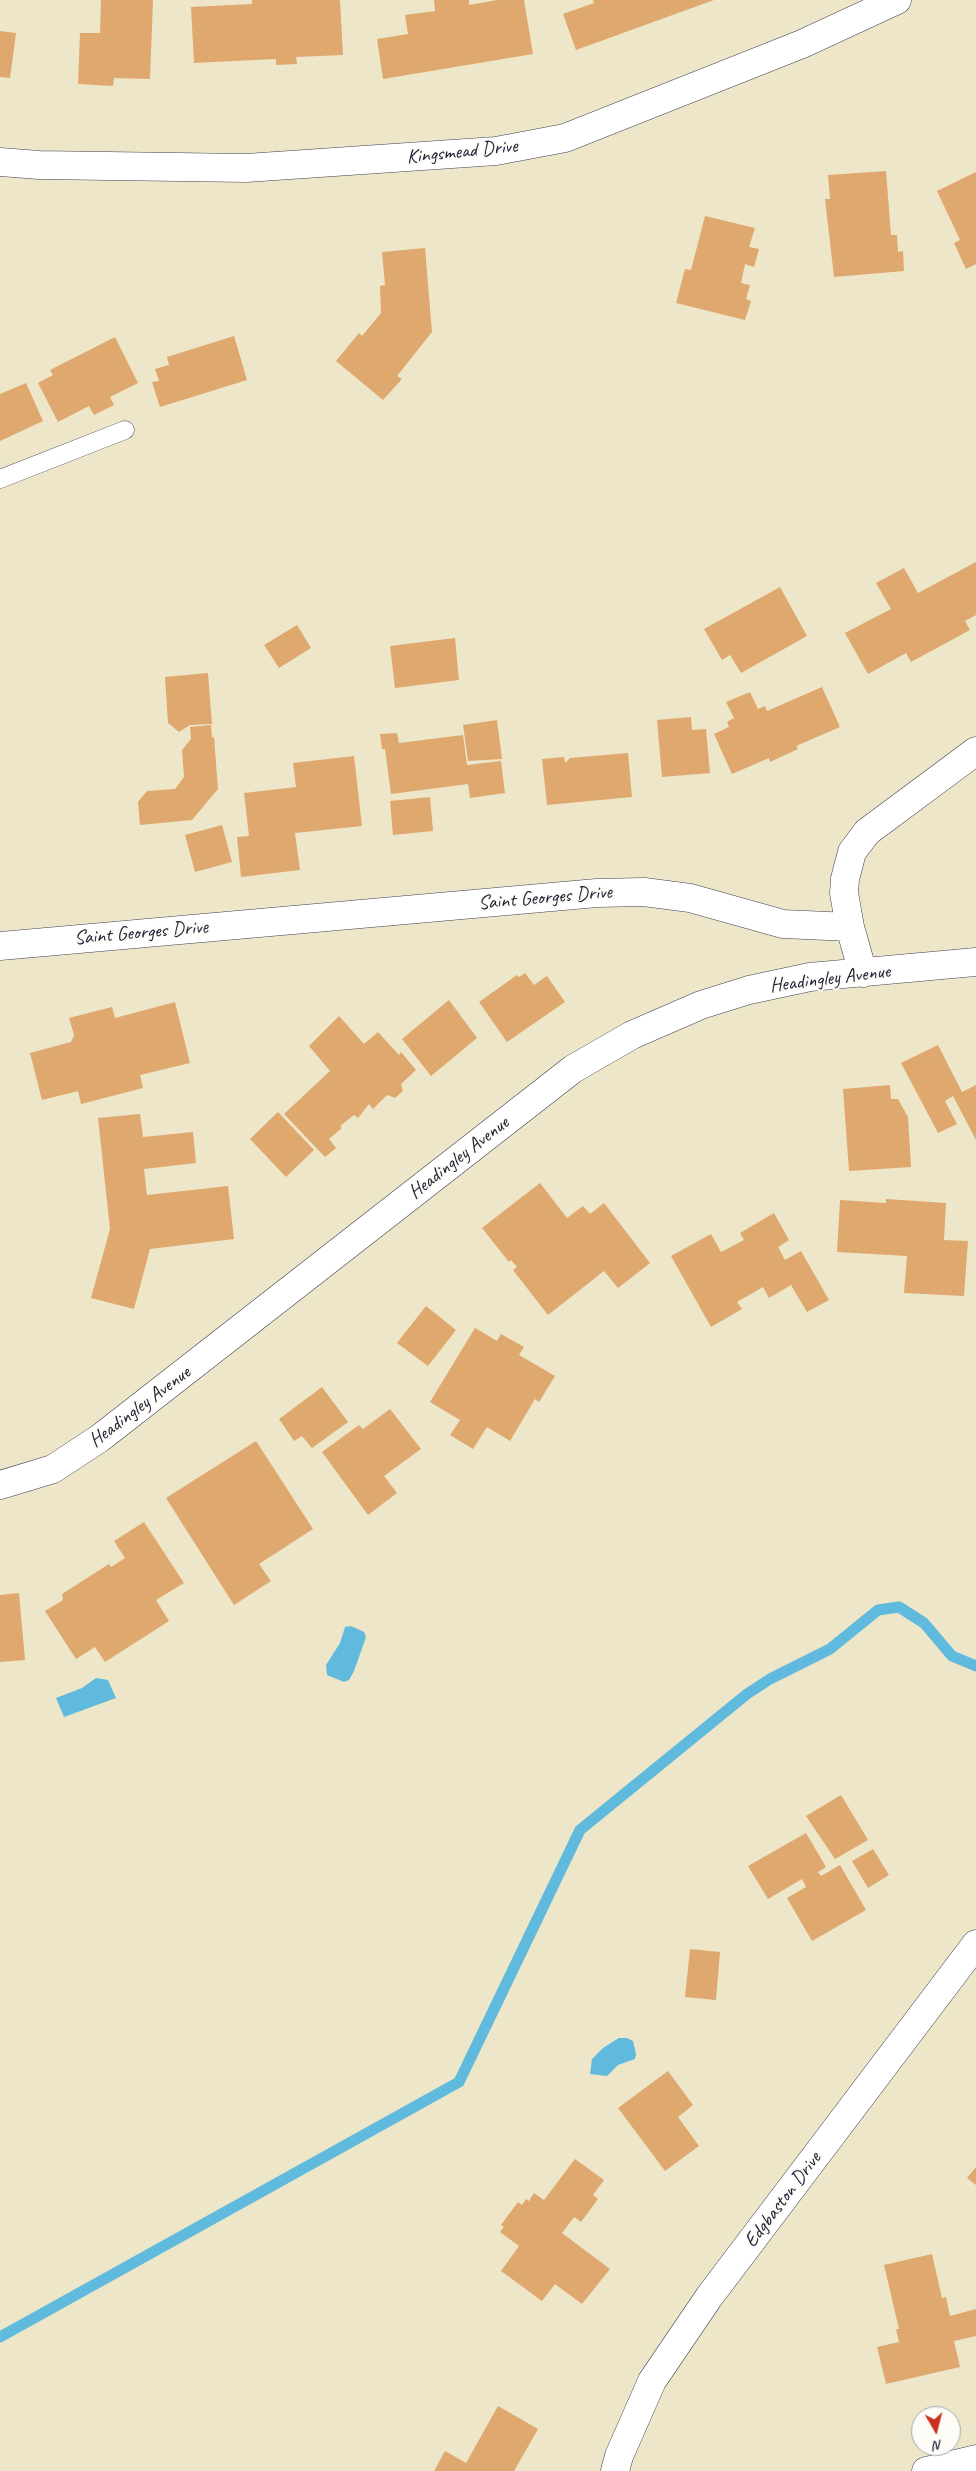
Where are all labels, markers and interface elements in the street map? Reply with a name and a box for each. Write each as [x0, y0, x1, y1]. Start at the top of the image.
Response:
street label: Kingsmead Drive [405, 134, 519, 170]
street label: Saint Georges Drive [477, 880, 613, 916]
street label: Saint Georges Drive [73, 915, 209, 951]
street label: Headingley Avenue [768, 960, 892, 998]
street label: Headingley Avenue [404, 1111, 514, 1205]
street label: Headingley Avenue [84, 1361, 196, 1453]
street label: Edgbaston Drive [739, 2148, 827, 2252]
north arrow [911, 2406, 961, 2456]
text: N [933, 2436, 944, 2454]

